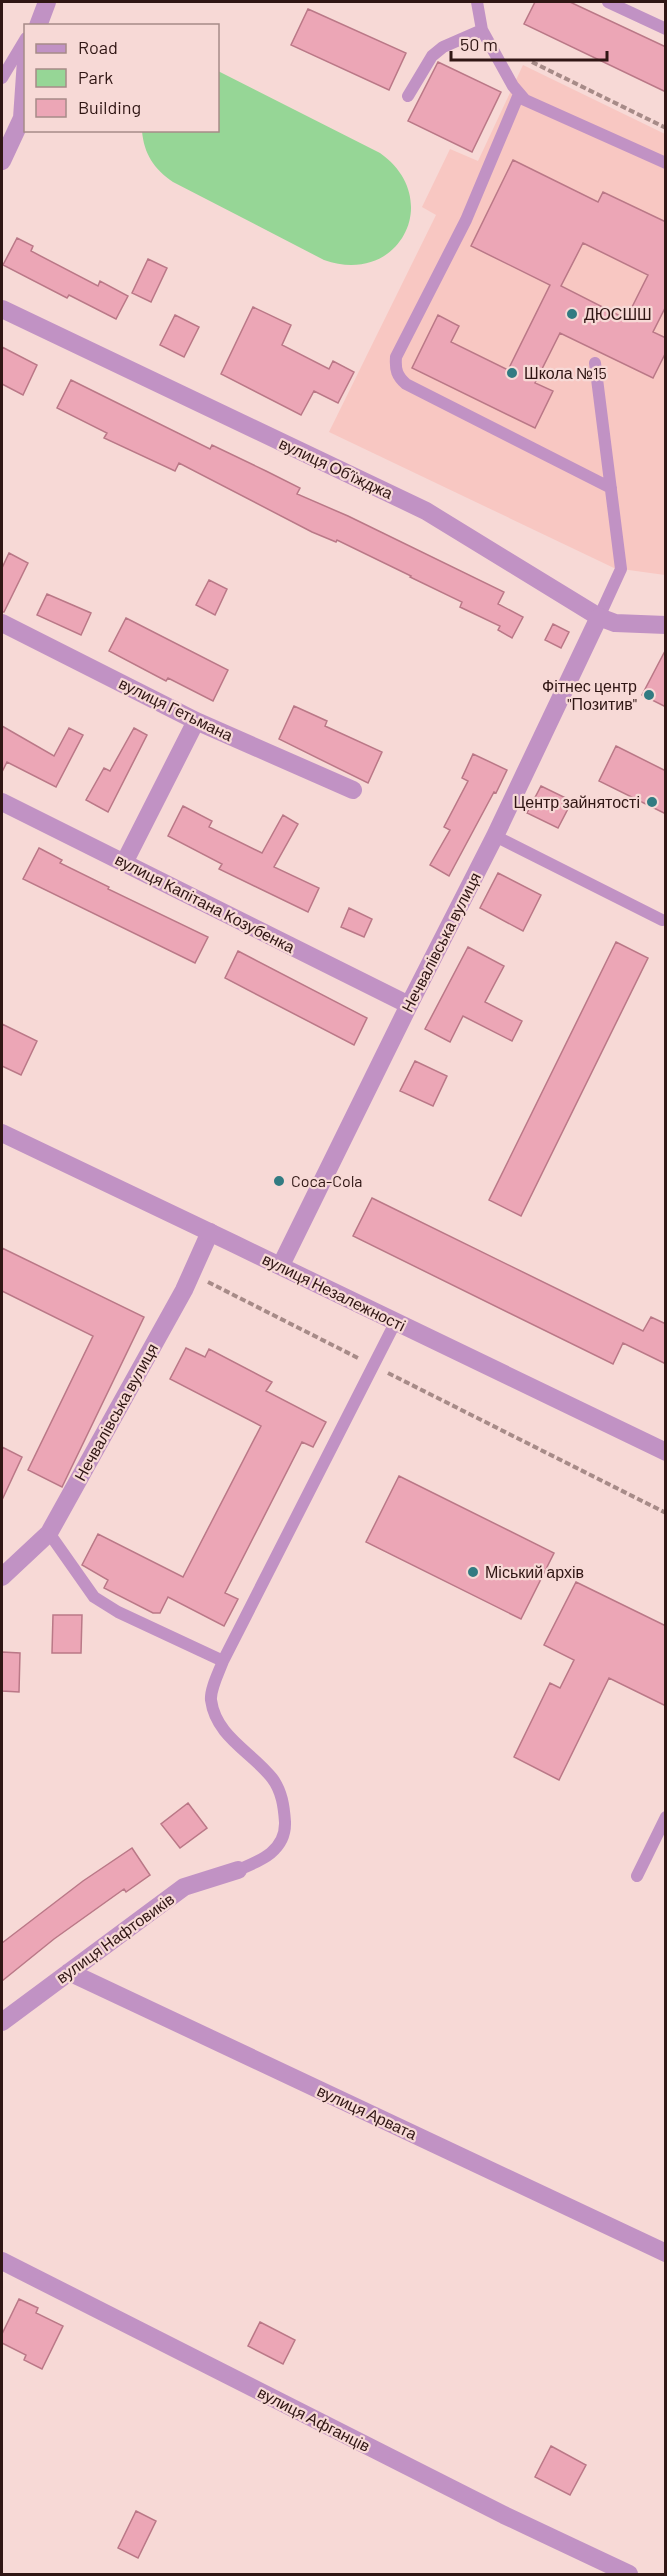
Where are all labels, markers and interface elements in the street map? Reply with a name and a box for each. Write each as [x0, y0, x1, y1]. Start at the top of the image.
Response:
legend [24, 24, 219, 132]
scale bar [451, 24, 607, 62]
text: 50 m [460, 33, 498, 55]
text: Road [78, 36, 118, 58]
text: Park [78, 66, 113, 88]
text: Building [78, 96, 141, 118]
place label: ДЮСШШ [584, 304, 652, 323]
marker: ДЮСШШ [565, 307, 579, 321]
place label: Школа №15 [524, 363, 607, 382]
marker: Школа №15 [505, 366, 519, 380]
street label: вулиця Обʼїжджа [276, 433, 396, 502]
street label: вулиця Гетьмана [116, 673, 236, 744]
place label: Фітнес центр "Позитив" [542, 676, 637, 713]
marker: Фітнес центр "Позитив" [642, 688, 656, 702]
place label: Центр зайнятості [513, 792, 640, 811]
marker: Центр зайнятості [645, 795, 659, 809]
street label: вулиця Капітана Козубенка [112, 849, 298, 956]
street label: Нечвалівська вулиця [397, 869, 484, 1015]
place label: Coca-Cola [291, 1171, 363, 1190]
marker: Coca-Cola [272, 1174, 286, 1188]
street label: вулиця Незалежності [260, 1249, 409, 1334]
street label: Нечвалівська вулиця [70, 1340, 161, 1484]
place label: Міський архів [485, 1562, 584, 1581]
marker: Міський архів [466, 1565, 480, 1579]
street label: вулиця Нафтовиків [52, 1888, 177, 1987]
street label: вулиця Арвата [314, 2080, 420, 2143]
street label: вулиця Афганців [255, 2382, 374, 2455]

